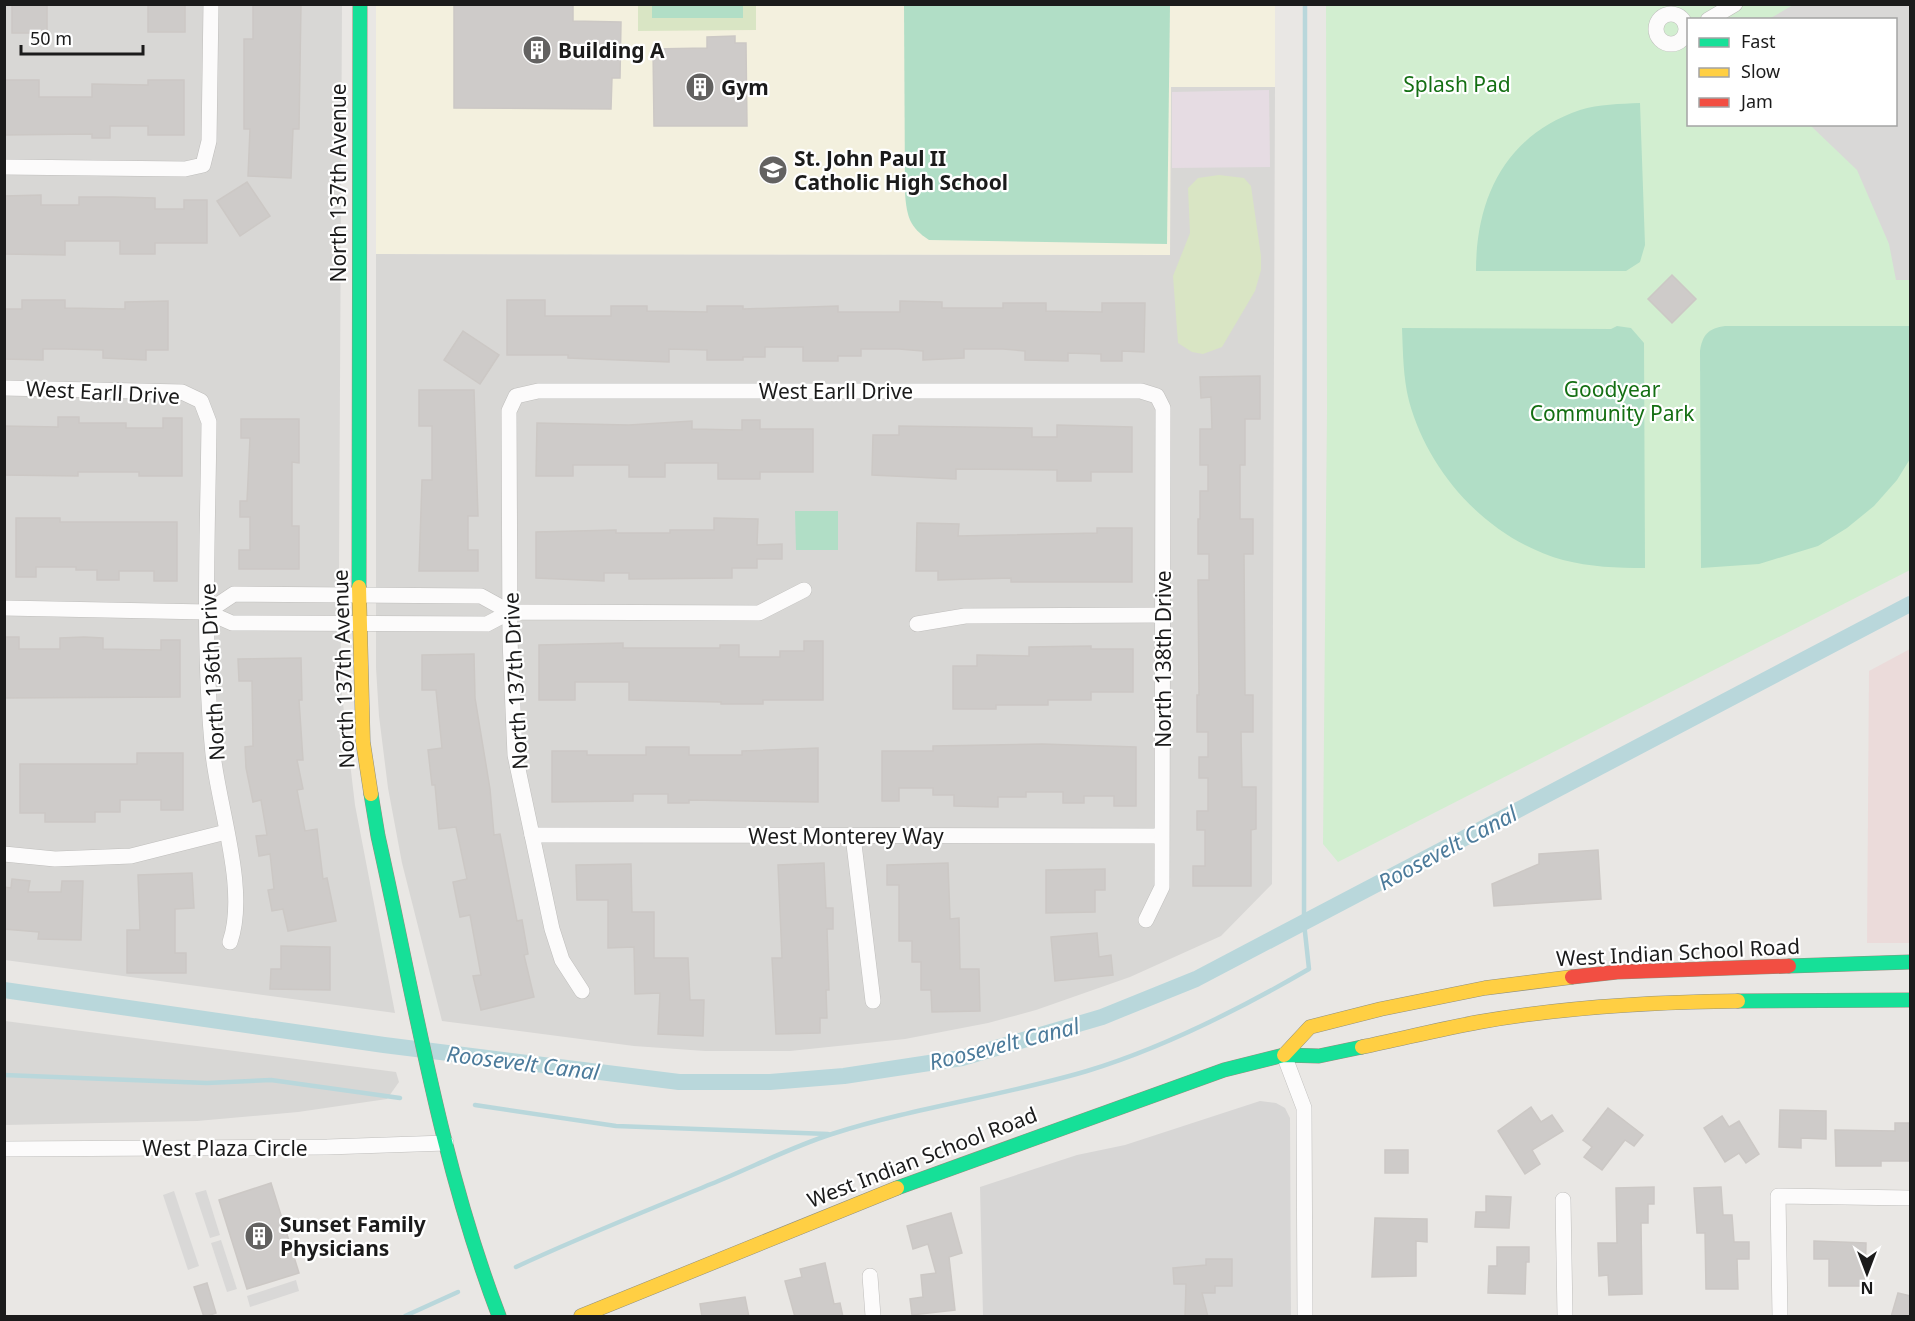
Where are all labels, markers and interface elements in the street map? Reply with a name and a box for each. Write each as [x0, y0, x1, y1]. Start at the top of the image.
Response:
scale bar [21, 18, 142, 56]
legend [1687, 18, 1897, 126]
text: 50 m [30, 26, 72, 50]
text: Fast [1741, 29, 1776, 53]
building icon: Building A [521, 34, 553, 66]
place label: Building A [558, 36, 665, 64]
text: Slow [1741, 59, 1780, 83]
park label: Splash Pad [1403, 70, 1511, 98]
building icon: Gym [684, 71, 716, 103]
place label: Gym [721, 73, 769, 101]
street label: North 137th Avenue [324, 83, 352, 283]
text: Jam [1739, 89, 1773, 113]
place label: St. John Paul II Catholic High School [794, 144, 1008, 196]
school or university icon: St. John Paul II Catholic High School [757, 154, 789, 186]
street label: West Earll Drive [25, 374, 181, 410]
park label: Goodyear Community Park [1530, 375, 1695, 427]
street label: West Earll Drive [759, 377, 913, 405]
street label: North 137th Avenue [326, 569, 360, 769]
street label: North 138th Drive [1149, 570, 1177, 748]
street label: North 136th Drive [193, 583, 231, 761]
street label: North 137th Drive [496, 592, 534, 770]
water label: Roosevelt Canal [1372, 797, 1523, 896]
street label: West Monterey Way [748, 822, 944, 850]
street label: West Indian School Road [1555, 932, 1801, 972]
water label: Roosevelt Canal [926, 1010, 1083, 1076]
water label: Roosevelt Canal [445, 1038, 602, 1086]
street label: West Indian School Road [803, 1100, 1041, 1214]
street label: West Plaza Circle [142, 1134, 308, 1162]
place label: Sunset Family Physicians [280, 1210, 426, 1262]
building icon: Sunset Family Physicians [243, 1220, 275, 1252]
north arrow [1837, 1243, 1897, 1303]
text: N [1860, 1277, 1874, 1299]

